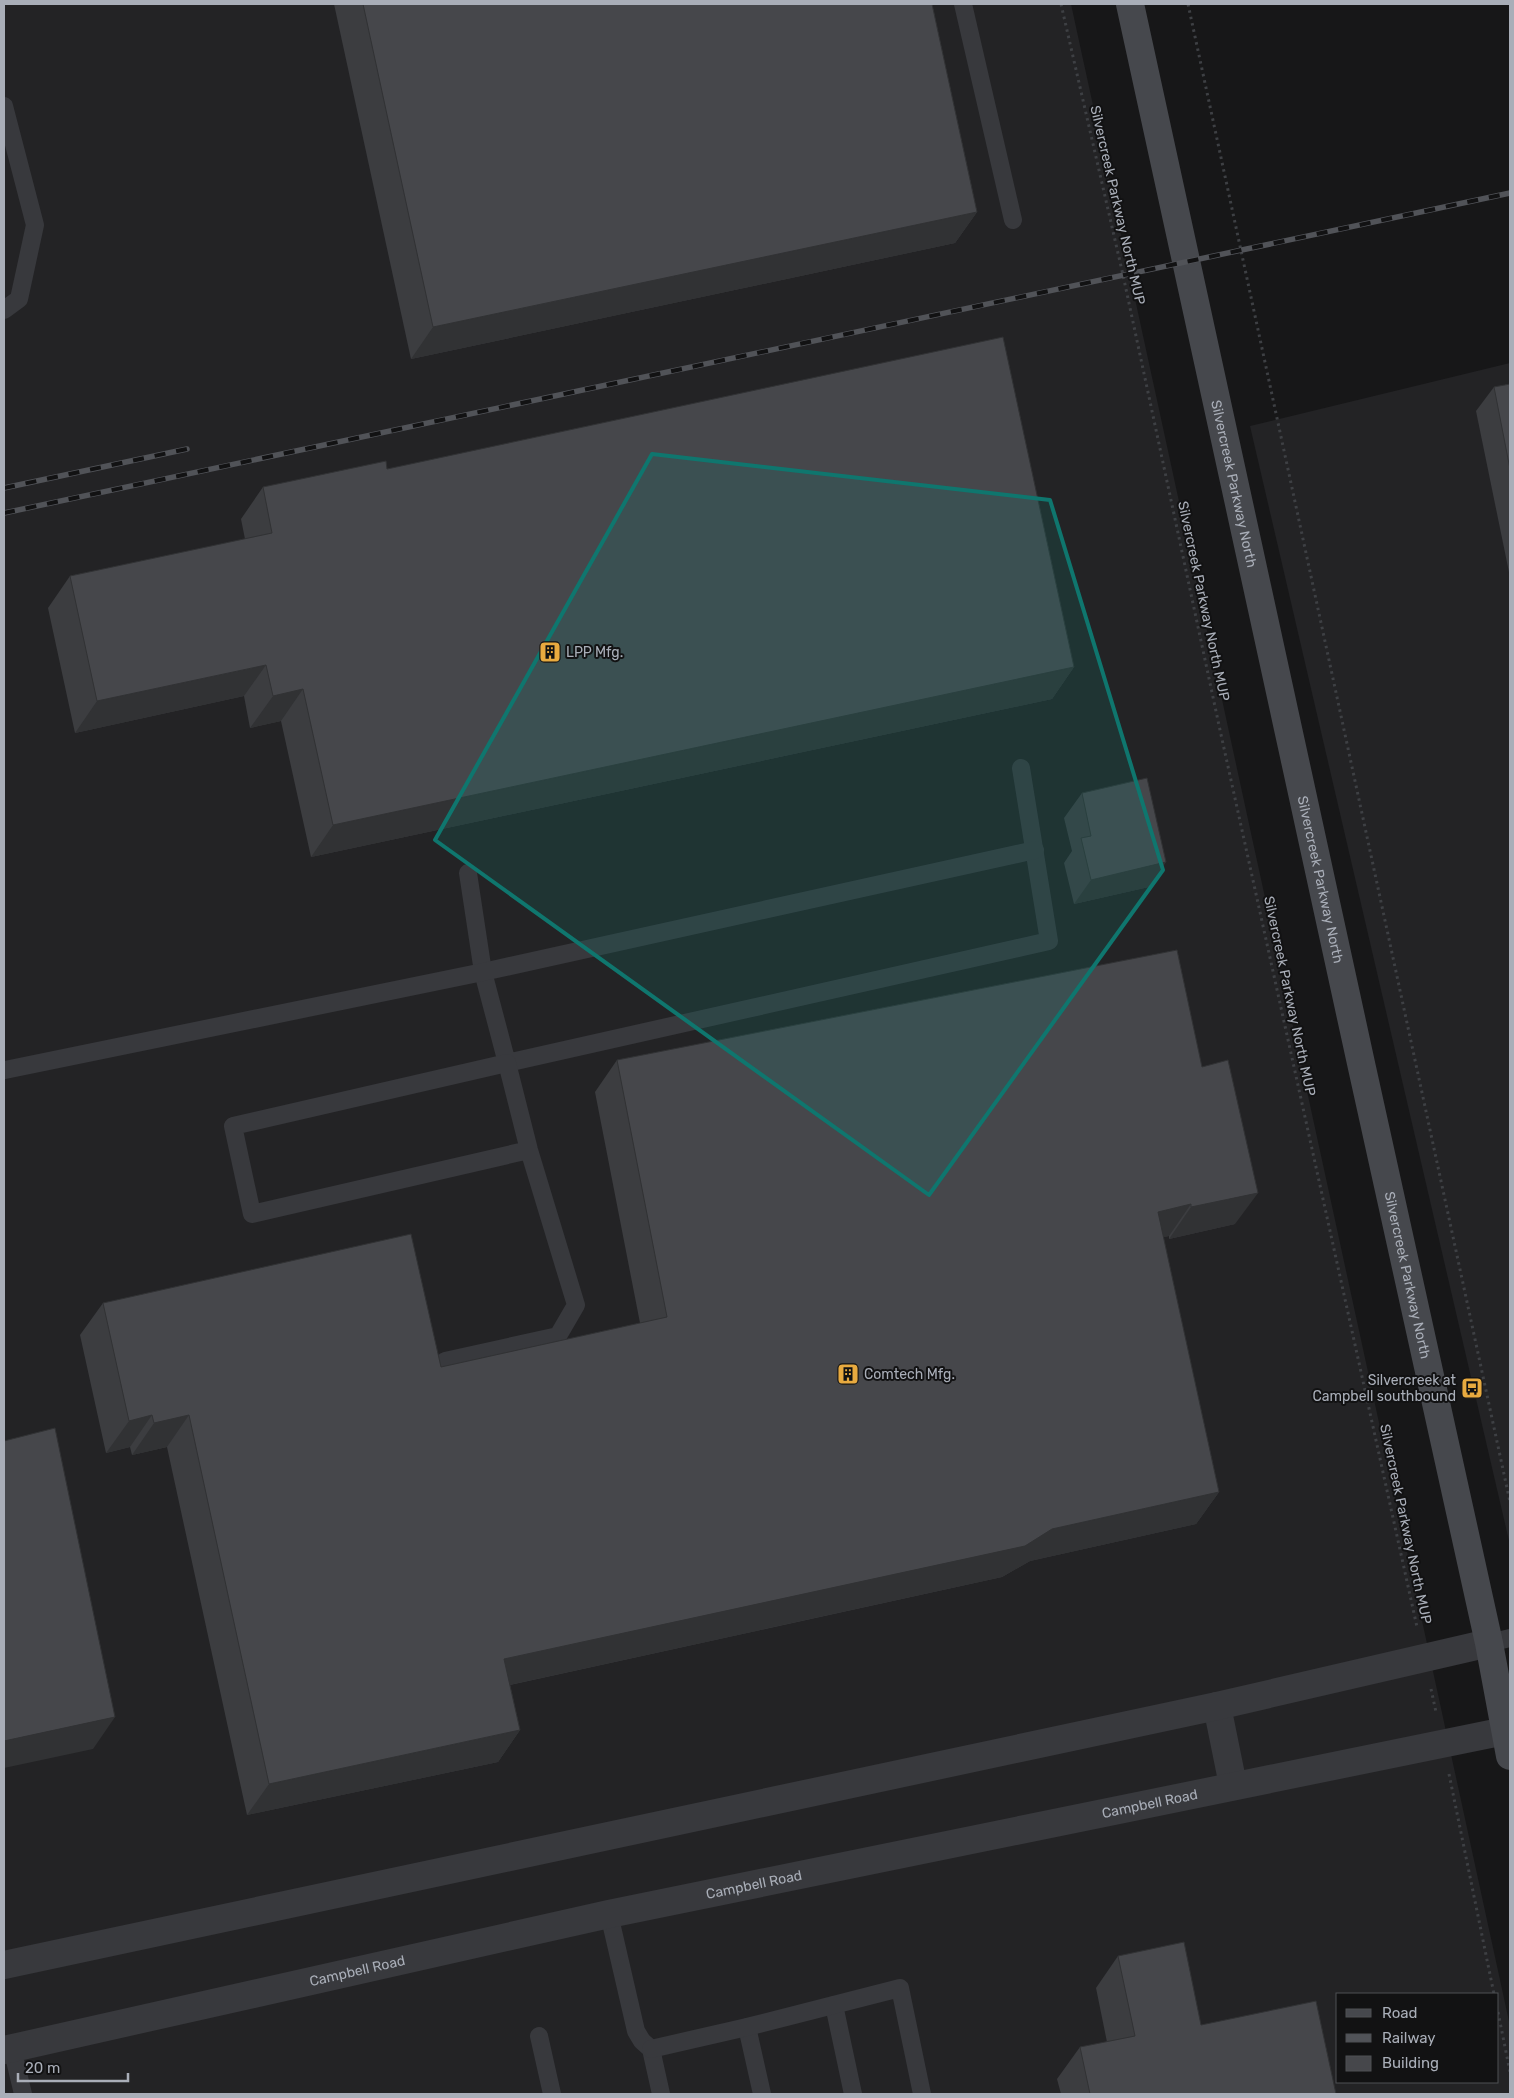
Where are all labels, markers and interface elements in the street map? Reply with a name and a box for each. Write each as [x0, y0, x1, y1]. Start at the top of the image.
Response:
street label: Silvercreek Parkway North MUP [1086, 104, 1149, 306]
street label: Silvercreek Parkway North [1207, 398, 1260, 569]
street label: Silvercreek Parkway North MUP [1174, 500, 1233, 703]
building icon: LPP Mfg. [538, 640, 562, 664]
place label: LPP Mfg. [566, 644, 623, 661]
street label: Silvercreek Parkway North [1294, 794, 1347, 965]
street label: Silvercreek Parkway North MUP [1260, 895, 1319, 1098]
street label: Silvercreek Parkway North [1380, 1190, 1434, 1360]
building icon: Comtech Mfg. [836, 1362, 860, 1386]
place label: Comtech Mfg. [864, 1366, 955, 1383]
place label: Silvercreek at Campbell southbound [1313, 1372, 1457, 1405]
bus stop icon: Silvercreek at Campbell southbound [1460, 1376, 1484, 1400]
street label: Silvercreek Parkway North MUP [1376, 1423, 1435, 1626]
street label: Campbell Road [1100, 1786, 1199, 1822]
street label: Campbell Road [705, 1867, 803, 1903]
street label: Campbell Road [308, 1952, 407, 1990]
legend [1336, 1993, 1499, 2083]
text: Road [1382, 2004, 1418, 2022]
text: Railway [1382, 2029, 1436, 2047]
scale bar [18, 2050, 128, 2082]
text: Building [1382, 2054, 1439, 2072]
text: 20 m [25, 2059, 60, 2077]

